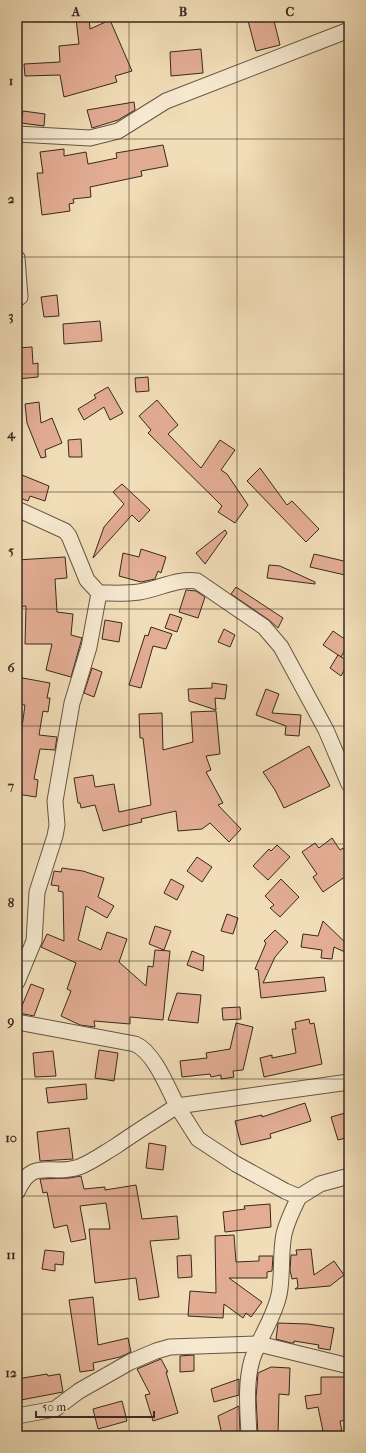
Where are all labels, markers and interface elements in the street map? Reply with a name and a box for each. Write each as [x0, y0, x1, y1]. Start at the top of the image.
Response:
text: A [71, 4, 81, 19]
text: B [179, 4, 188, 19]
text: C [286, 4, 295, 19]
text: 1 [9, 73, 14, 88]
text: 2 [8, 191, 15, 206]
text: 3 [8, 308, 14, 324]
text: 4 [6, 426, 16, 442]
text: 5 [8, 543, 14, 558]
text: 6 [7, 660, 15, 675]
text: 7 [7, 778, 15, 793]
text: 8 [8, 895, 15, 910]
text: 9 [7, 1013, 15, 1029]
text: 10 [5, 1130, 17, 1145]
text: 11 [6, 1247, 16, 1262]
text: 12 [5, 1365, 17, 1380]
scale bar [36, 1393, 154, 1419]
text: 50 m [42, 1400, 66, 1414]

